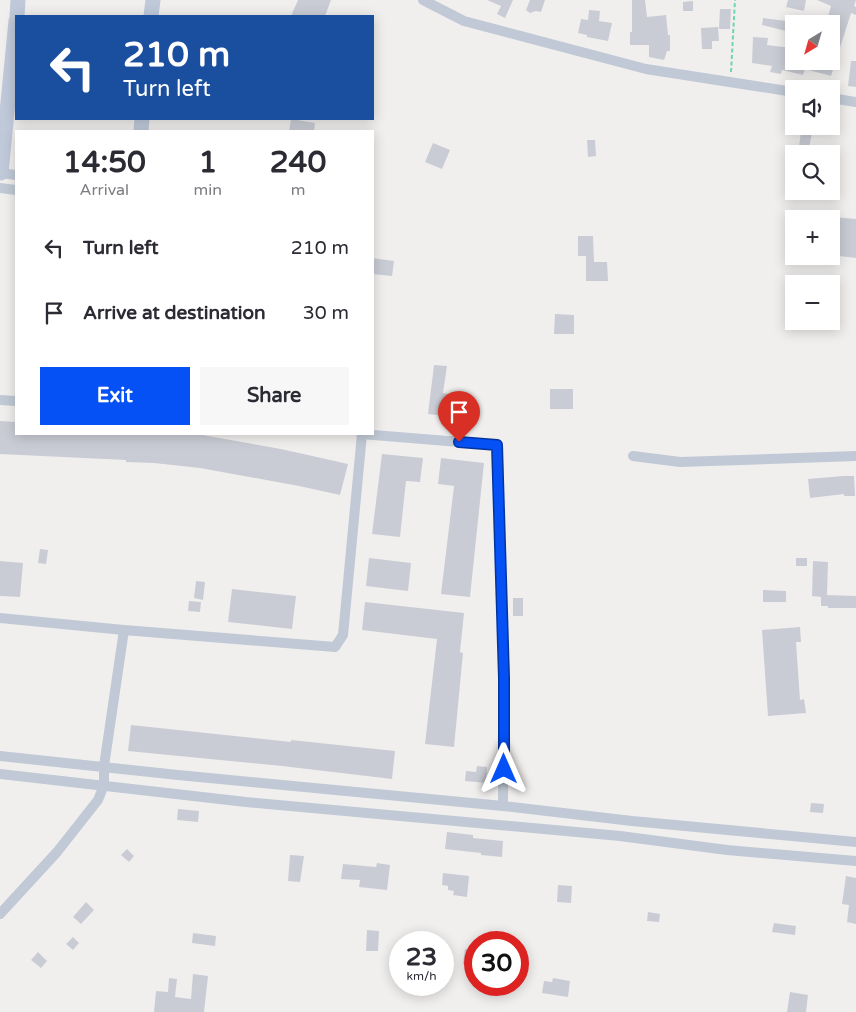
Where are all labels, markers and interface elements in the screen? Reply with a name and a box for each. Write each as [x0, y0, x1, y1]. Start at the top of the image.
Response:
north arrow [785, 15, 840, 70]
map controls [785, 15, 840, 330]
text: 210 m [123, 34, 230, 76]
icon: left [40, 35, 105, 100]
text: Turn left [123, 76, 211, 102]
button: sound [785, 80, 840, 135]
text: 14:50 [63, 144, 146, 181]
text: 1 [198, 144, 217, 181]
text: 240 [270, 144, 326, 181]
button: search [785, 145, 840, 200]
text: Arrival [80, 180, 129, 200]
text: min [194, 180, 222, 200]
text: m [291, 180, 305, 200]
button: + [785, 210, 840, 265]
icon: left [40, 234, 68, 262]
text: Turn left [83, 237, 159, 259]
text: 210 m [291, 237, 349, 259]
button: − [785, 275, 840, 330]
icon: arrive [40, 299, 68, 327]
text: Arrive at destination [83, 302, 266, 324]
text: 30 m [303, 302, 349, 324]
button: Exit [40, 367, 190, 425]
button: Share [200, 367, 349, 425]
pin [438, 391, 480, 442]
icon: arrive [445, 398, 473, 426]
position arrow [477, 742, 529, 794]
speed limit sign: 30 [464, 931, 529, 996]
text: 23 [406, 942, 437, 972]
text: km/h [406, 969, 437, 983]

